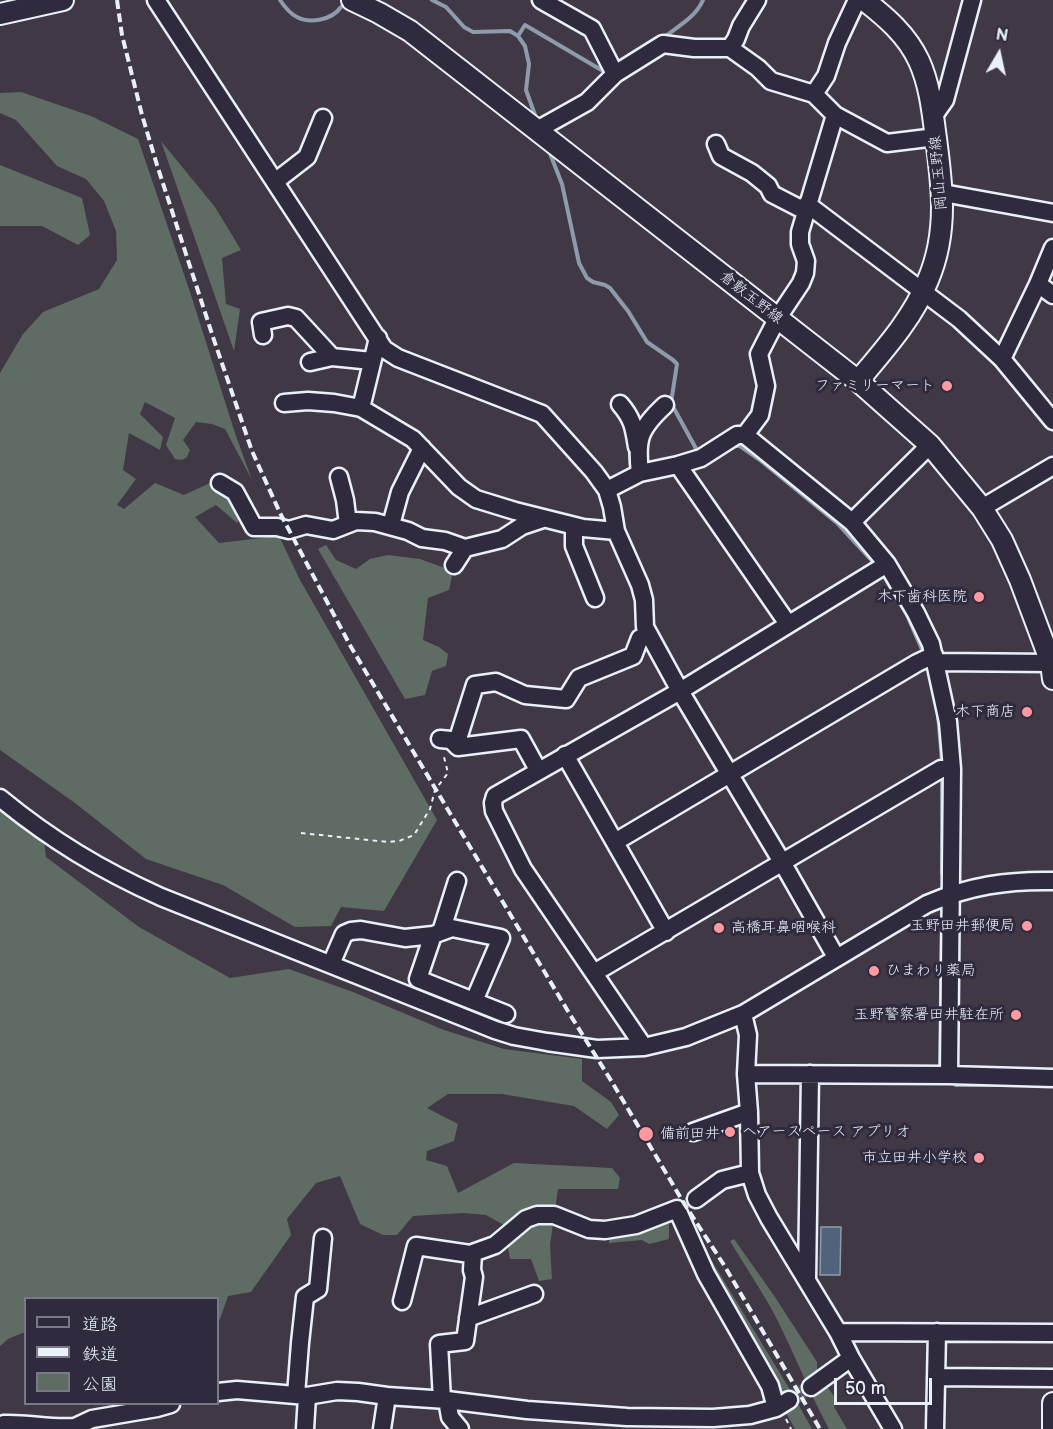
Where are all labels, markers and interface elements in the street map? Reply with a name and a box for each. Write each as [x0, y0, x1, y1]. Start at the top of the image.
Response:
north arrow [969, 24, 1029, 84]
text: N [994, 25, 1009, 46]
street label: 岡山玉野線 [927, 135, 951, 211]
street label: 倉敷玉野線 [716, 268, 786, 328]
place label: ファミリーマート [815, 377, 935, 395]
marker: ファミリーマート [940, 379, 954, 393]
place label: 木下歯科医院 [877, 588, 967, 606]
marker: 木下歯科医院 [972, 590, 986, 604]
place label: 木下商店 [955, 703, 1015, 721]
marker: 木下商店 [1020, 705, 1034, 719]
place label: 玉野田井郵便局 [910, 917, 1015, 935]
place label: 高橋耳鼻咽喉科 [731, 919, 836, 937]
marker: 玉野田井郵便局 [1020, 919, 1034, 933]
marker: 高橋耳鼻咽喉科 [712, 921, 726, 935]
place label: ひまわり薬局 [886, 962, 976, 980]
marker: ひまわり薬局 [867, 964, 881, 978]
place label: 玉野警察署田井駐在所 [854, 1006, 1004, 1024]
marker: 玉野警察署田井駐在所 [1009, 1008, 1023, 1022]
place label: ヘアースペース アプリオ [742, 1123, 910, 1141]
marker: 備前田井 [637, 1125, 655, 1143]
place label: 備前田井 [660, 1125, 720, 1143]
marker: ヘアースペース アプリオ [723, 1125, 737, 1139]
place label: 市立田井小学校 [862, 1149, 967, 1167]
marker: 市立田井小学校 [972, 1151, 986, 1165]
legend [24, 1297, 219, 1405]
text: 道路 [82, 1314, 118, 1335]
text: 鉄道 [82, 1344, 118, 1365]
scale bar [837, 1366, 934, 1404]
text: 公園 [82, 1374, 118, 1395]
text: 50 m [845, 1378, 886, 1399]

